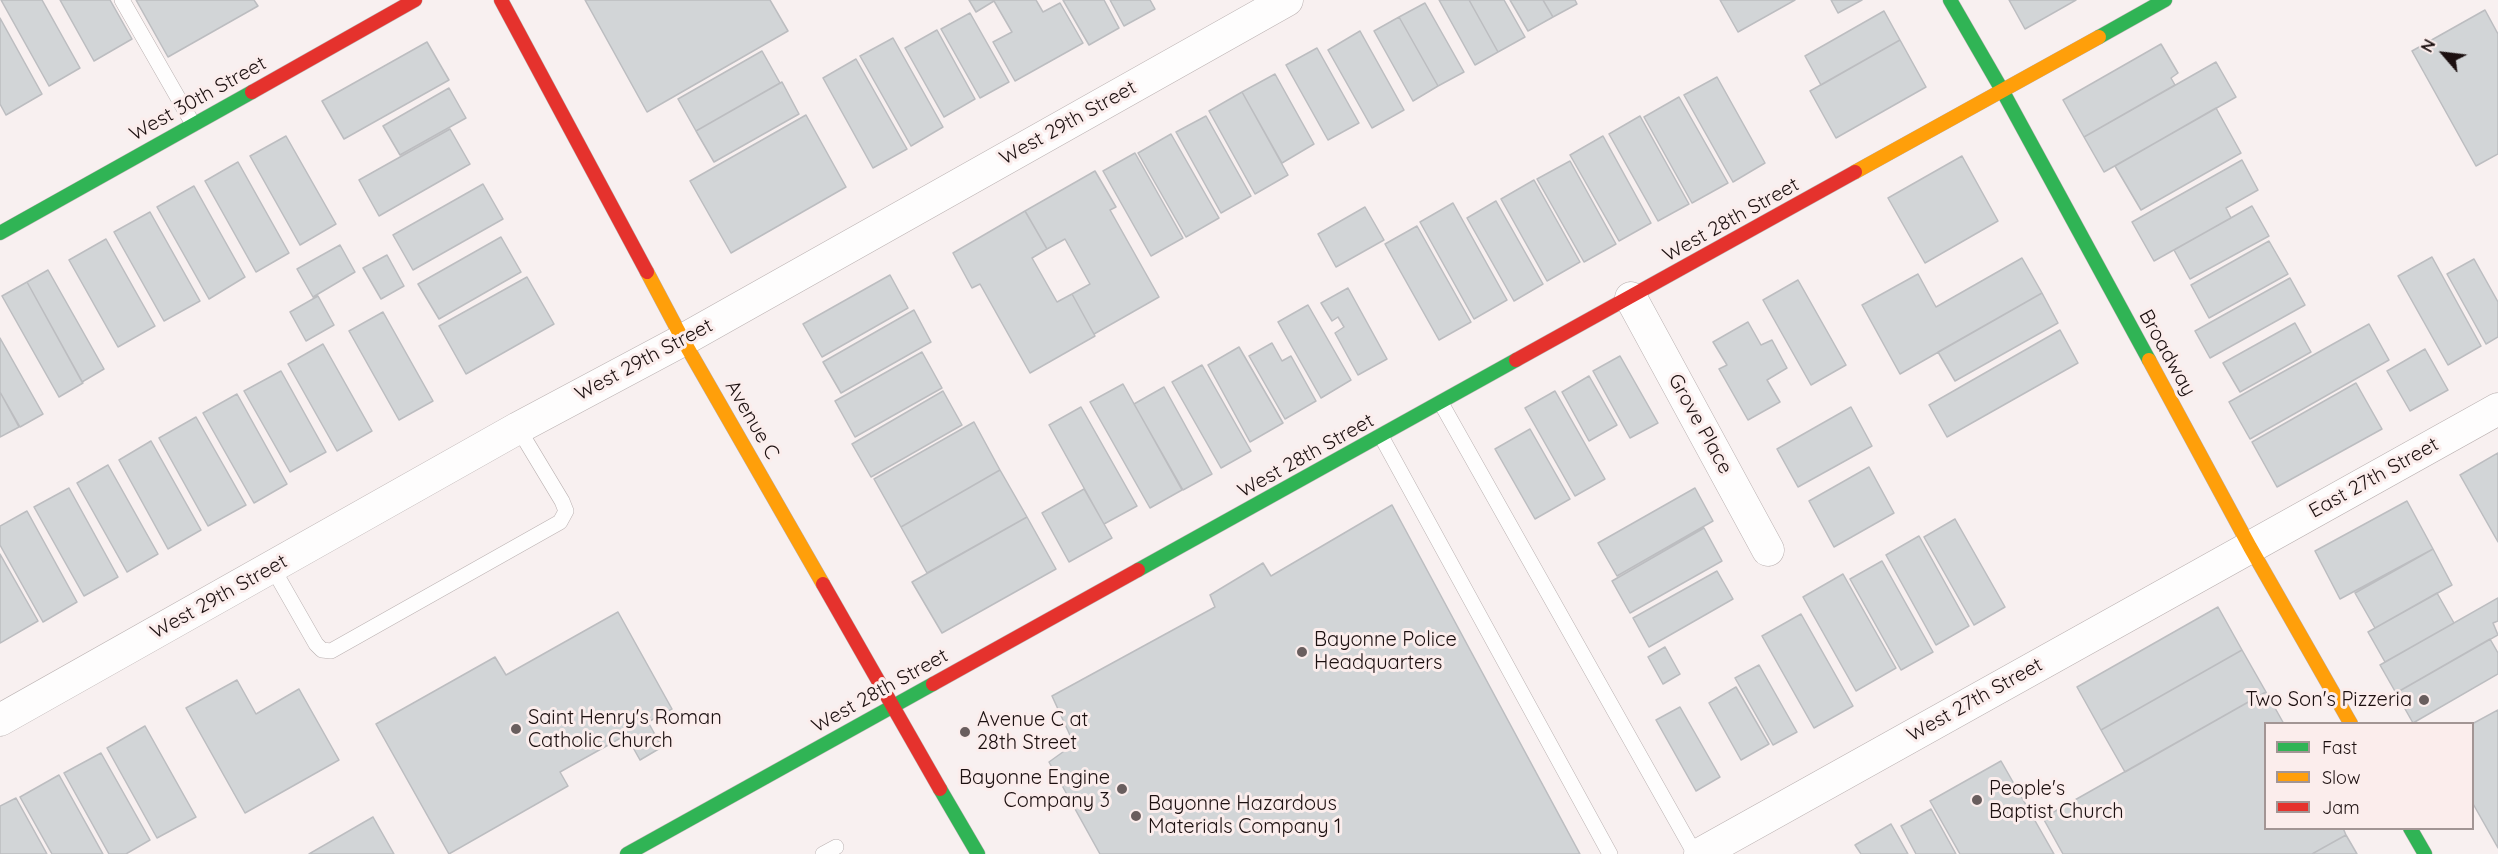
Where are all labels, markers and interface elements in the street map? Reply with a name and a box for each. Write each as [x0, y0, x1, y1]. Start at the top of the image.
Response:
north arrow [2414, 24, 2474, 84]
text: N [2417, 36, 2440, 55]
street label: West 30th Street [125, 52, 271, 146]
street label: West 29th Street [996, 76, 1140, 170]
street label: West 28th Street [1659, 173, 1803, 267]
street label: Broadway [2133, 306, 2201, 400]
street label: West 29th Street [571, 314, 717, 406]
street label: Grove Place [1663, 370, 1737, 478]
street label: Avenue C [720, 376, 784, 464]
street label: West 28th Street [1234, 409, 1378, 503]
street label: East 27th Street [2305, 433, 2443, 523]
street label: West 29th Street [147, 550, 291, 644]
place label: Bayonne Police Headquarters [1314, 628, 1457, 675]
street label: West 28th Street [808, 644, 952, 738]
marker: Bayonne Police Headquarters [1295, 645, 1309, 659]
street label: West 27th Street [1903, 653, 2047, 747]
place label: Two Son's Pizzeria [2246, 688, 2412, 712]
marker: Two Son's Pizzeria [2417, 693, 2431, 707]
place label: Saint Henry's Roman Catholic Church [528, 706, 722, 753]
place label: Avenue C at 28th Street [977, 708, 1088, 755]
marker: Saint Henry's Roman Catholic Church [509, 722, 523, 736]
legend [2264, 722, 2474, 830]
marker: Avenue C at 28th Street [958, 725, 972, 739]
text: Fast [2322, 736, 2357, 759]
place label: Bayonne Engine Company 3 [959, 766, 1110, 813]
text: Slow [2322, 766, 2360, 789]
place label: People's Baptist Church [1989, 777, 2124, 824]
marker: Bayonne Engine Company 3 [1115, 782, 1129, 796]
place label: Bayonne Hazardous Materials Company 1 [1148, 792, 1341, 839]
marker: People's Baptist Church [1970, 793, 1984, 807]
text: Jam [2322, 796, 2360, 819]
marker: Bayonne Hazardous Materials Company 1 [1129, 809, 1143, 823]

